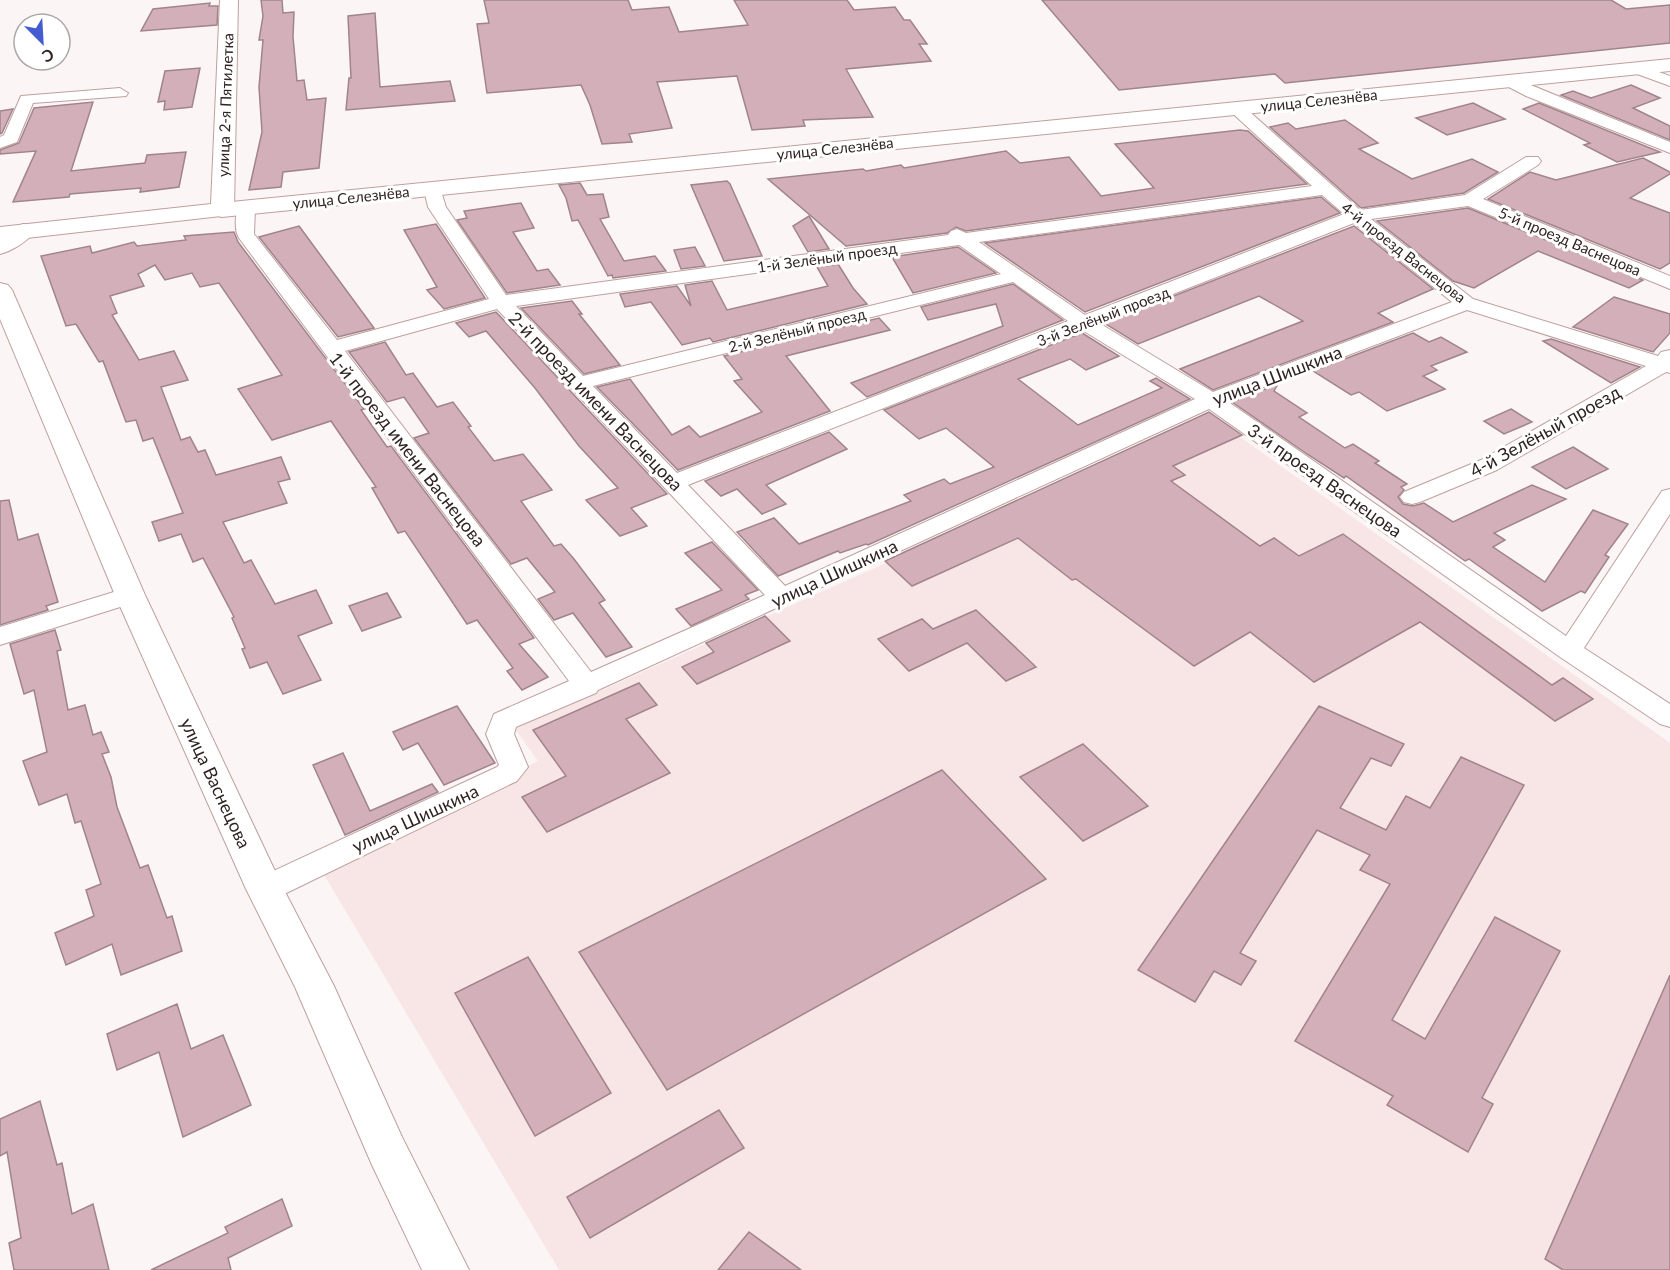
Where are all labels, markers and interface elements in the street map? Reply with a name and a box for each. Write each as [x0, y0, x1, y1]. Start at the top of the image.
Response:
north arrow [12, 12, 72, 72]
street label: улица 2-я Пятилетка [213, 33, 237, 177]
text: С [39, 45, 57, 67]
street label: улица Селезнёва [1260, 85, 1378, 115]
street label: улица Селезнёва [776, 133, 894, 163]
street label: улица Селезнёва [292, 182, 410, 212]
street label: 4-й проезд Васнецова [1338, 198, 1470, 306]
street label: 5-й проезд Васнецова [1496, 203, 1644, 279]
street label: 1-й Зелёный проезд [756, 238, 898, 276]
street label: 3-й Зелёный проезд [1034, 282, 1172, 350]
street label: 2-й Зелёный проезд [726, 304, 868, 356]
street label: 2-й проезд имени Васнецова [504, 307, 688, 495]
street label: улица Шишкина [1209, 340, 1345, 410]
street label: 1-й проезд имени Васнецова [325, 347, 491, 551]
street label: 4-й Зелёный проезд [1466, 380, 1624, 482]
street label: 3-й проезд Васнецова [1244, 418, 1406, 542]
street label: улица Шишкина [767, 534, 901, 612]
street label: улица Васнецова [176, 714, 256, 852]
street label: улица Шишкина [348, 779, 482, 857]

